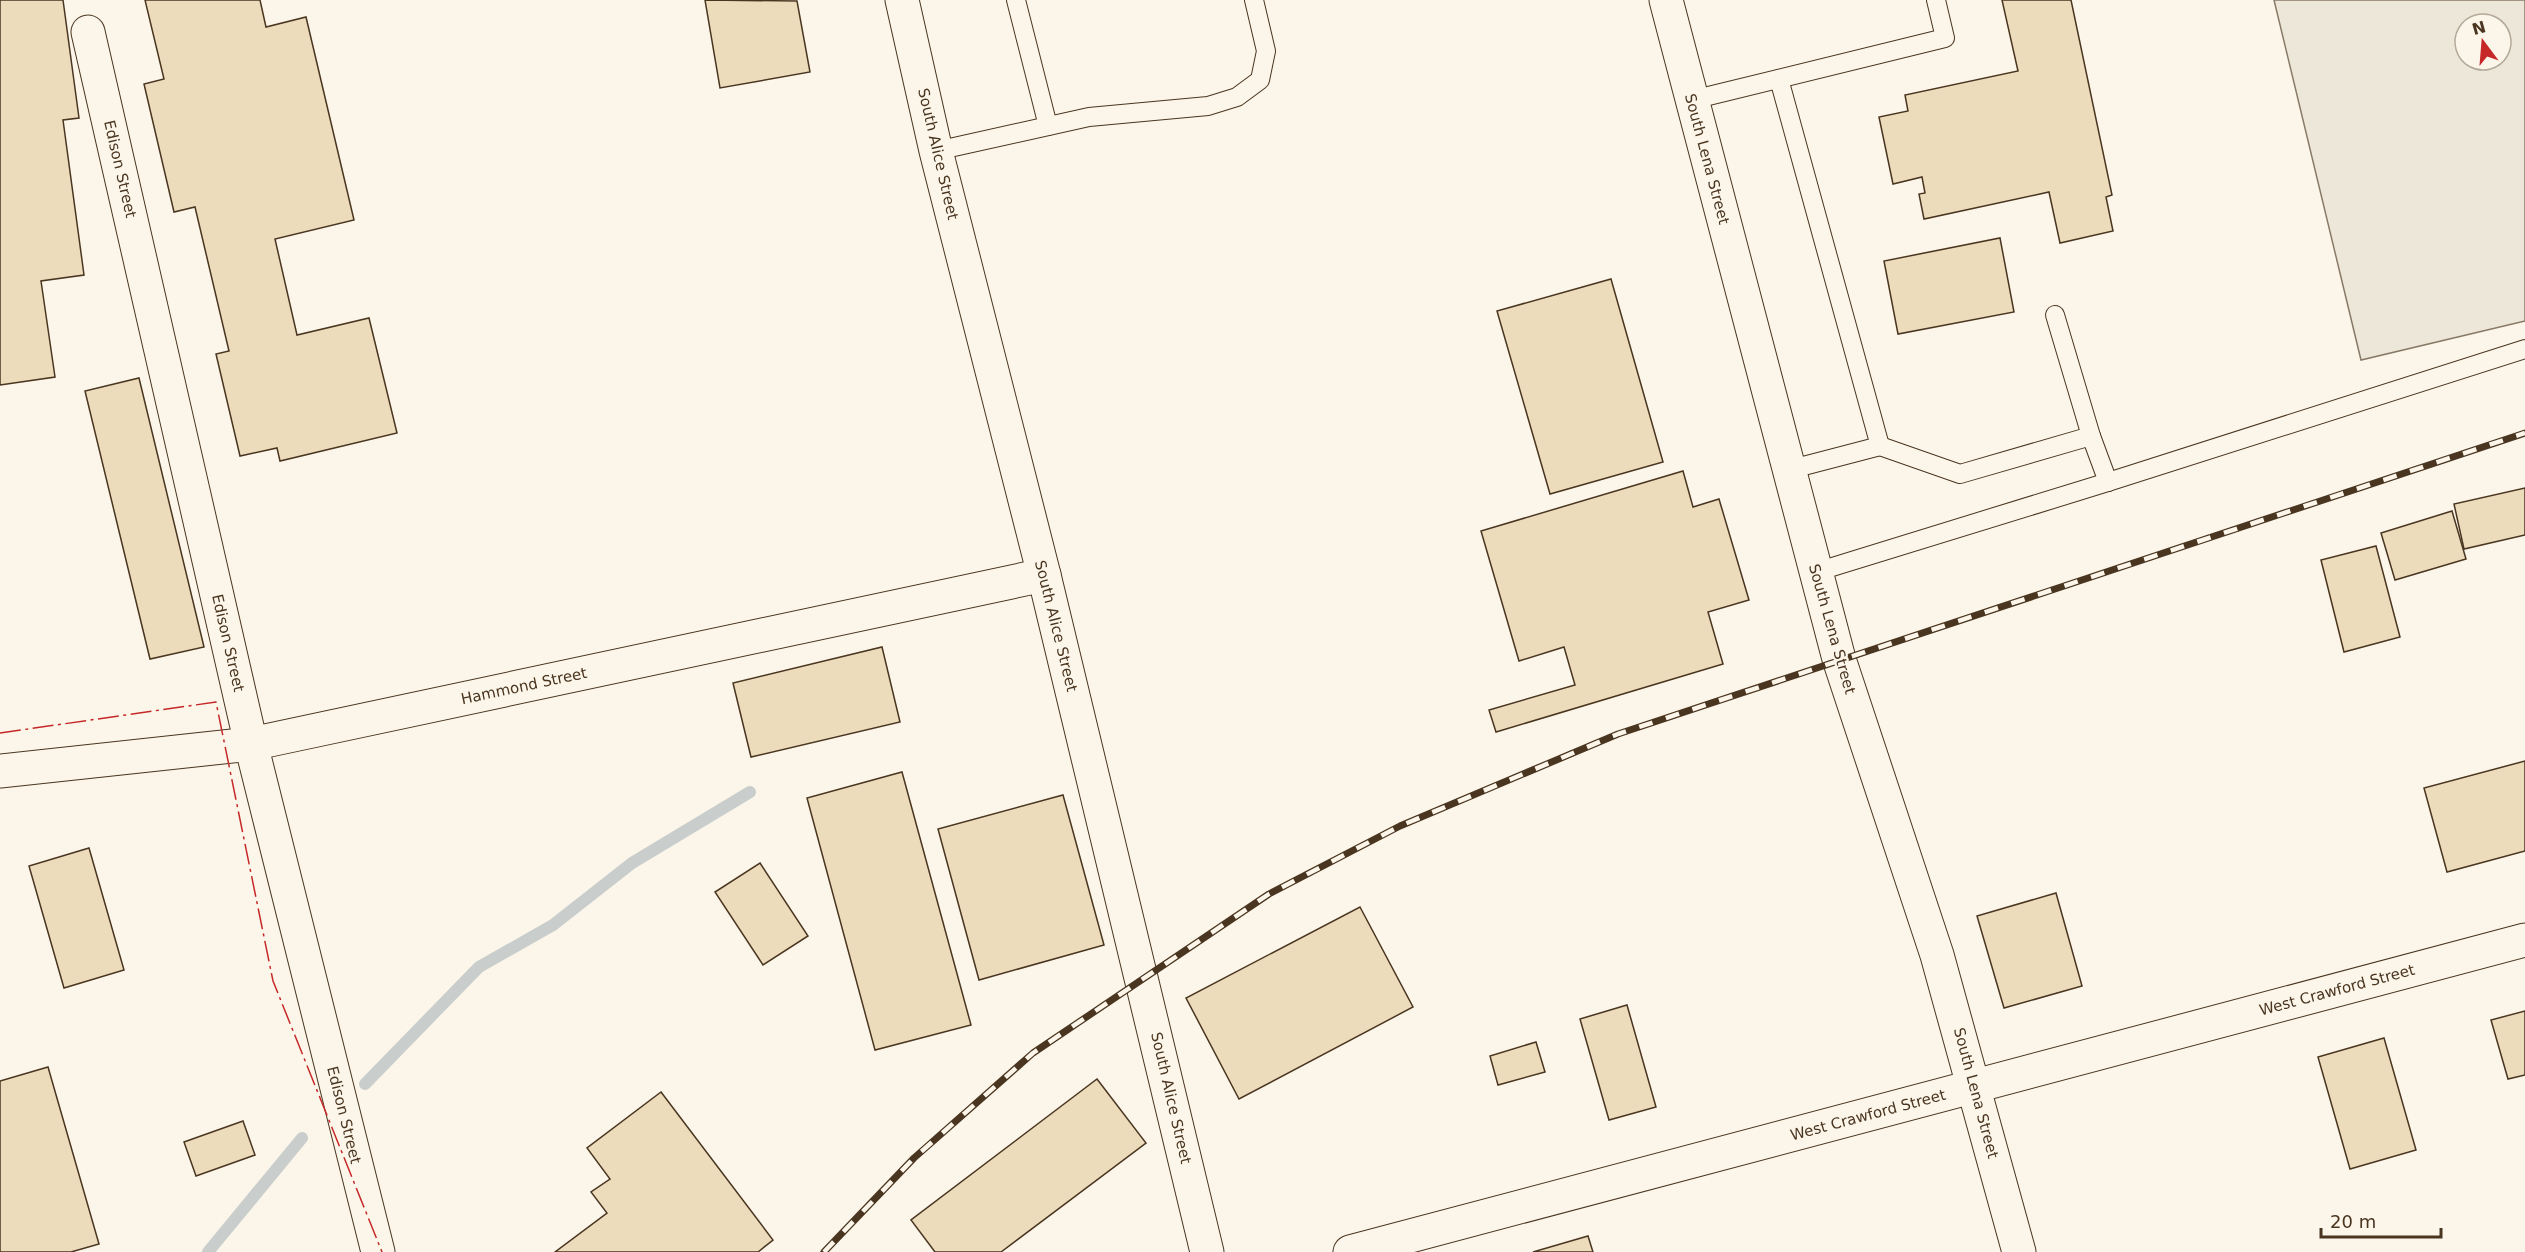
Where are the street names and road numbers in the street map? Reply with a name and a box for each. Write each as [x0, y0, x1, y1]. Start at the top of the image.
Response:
street label: South Alice Street [914, 86, 962, 222]
street label: South Lena Street [1681, 92, 1733, 227]
street label: Edison Street [100, 118, 140, 220]
street label: South Alice Street [1031, 558, 1081, 694]
street label: South Lena Street [1805, 562, 1859, 696]
street label: Edison Street [208, 592, 248, 694]
street label: Hammond Street [459, 664, 589, 708]
street label: West Crawford Street [2257, 961, 2417, 1019]
street label: South Lena Street [1950, 1026, 2002, 1161]
street label: South Alice Street [1147, 1030, 1195, 1166]
street label: Edison Street [323, 1064, 365, 1166]
street label: West Crawford Street [1788, 1086, 1948, 1144]

